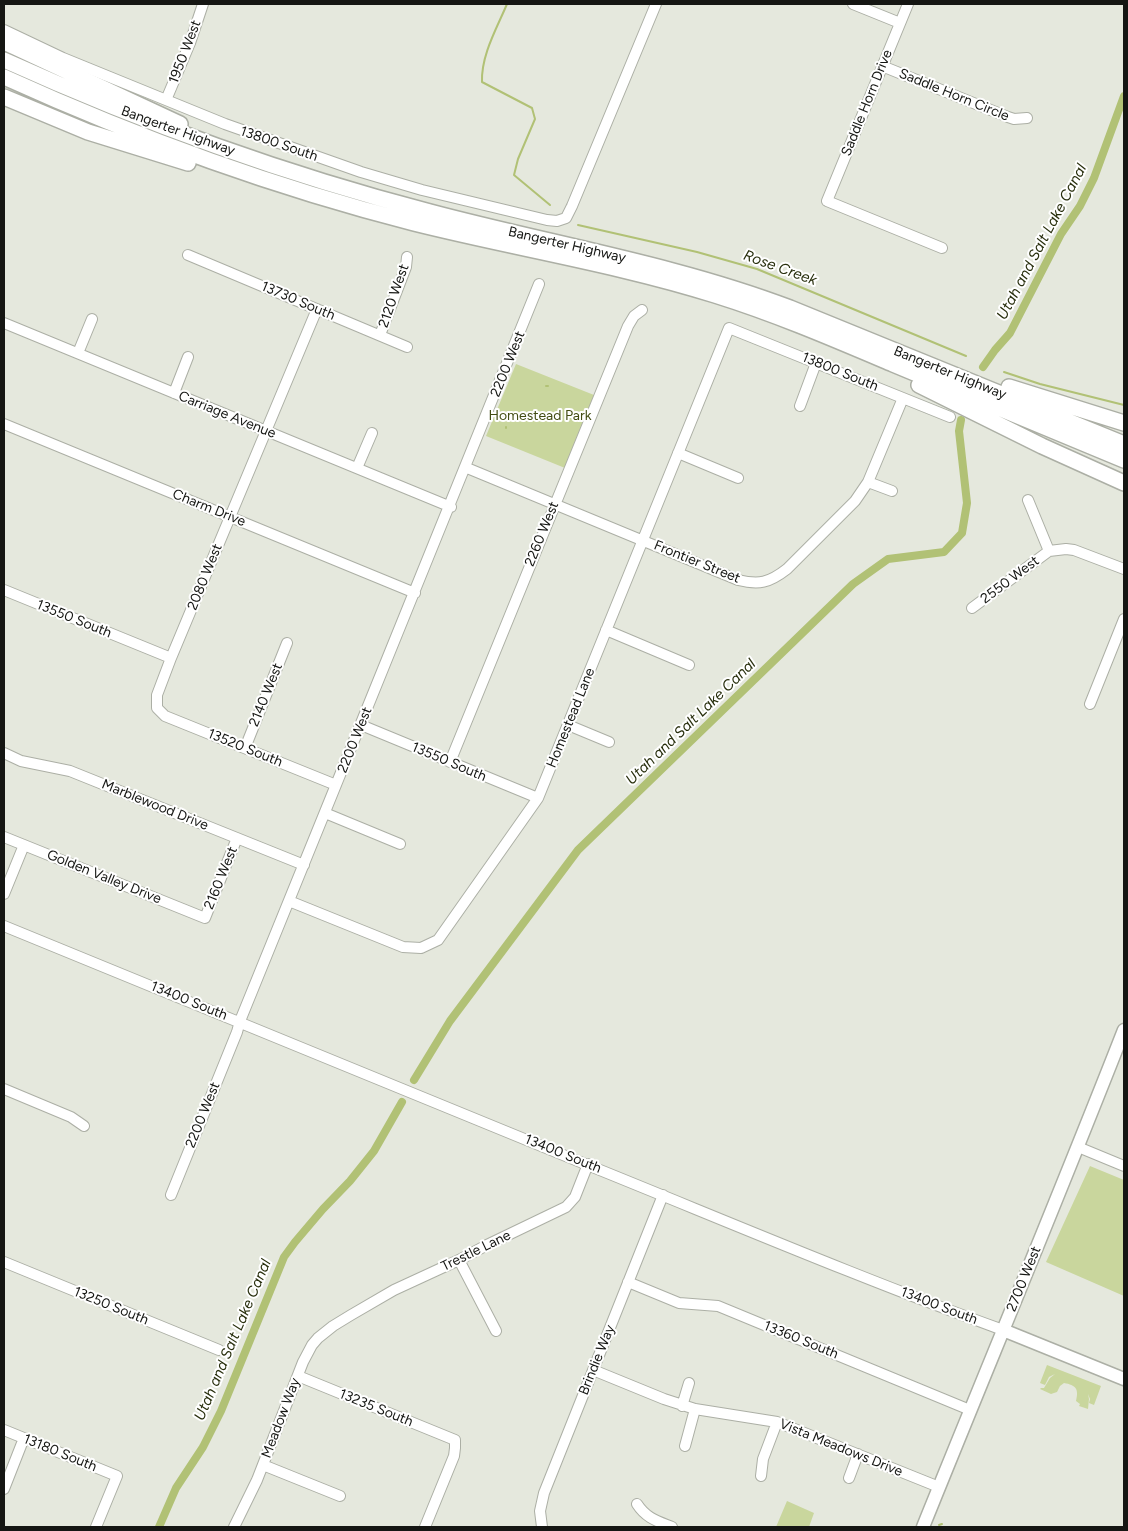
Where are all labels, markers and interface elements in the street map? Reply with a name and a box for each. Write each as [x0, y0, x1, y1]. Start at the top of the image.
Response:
street label: 1950 West [165, 18, 205, 86]
street label: Saddle Horn Drive [838, 47, 896, 159]
street label: Saddle Horn Circle [896, 65, 1012, 125]
street label: Bangerter Highway [119, 103, 237, 159]
street label: 13800 South [238, 123, 320, 165]
water label: Utah and Salt Lake Canal [993, 161, 1091, 323]
street label: Bangerter Highway [507, 223, 627, 267]
water label: Rose Creek [741, 246, 819, 290]
street label: 2120 West [375, 262, 413, 330]
street label: 13730 South [259, 278, 337, 324]
street label: 2200 West [487, 329, 529, 399]
street label: Bangerter Highway [891, 343, 1009, 403]
street label: 13800 South [799, 349, 881, 395]
street label: Carriage Avenue [176, 388, 278, 442]
park label: Homestead Park [488, 408, 592, 424]
street label: Charm Drive [170, 486, 248, 530]
street label: 2260 West [521, 499, 563, 569]
street label: Frontier Street [651, 537, 743, 587]
street label: 2080 West [184, 541, 226, 613]
street label: 2550 West [978, 553, 1042, 607]
street label: 13550 South [34, 596, 114, 642]
water label: Utah and Salt Lake Canal [622, 655, 760, 789]
street label: 2140 West [246, 661, 286, 729]
street label: Homestead Lane [543, 666, 599, 770]
street label: 2200 West [334, 705, 376, 775]
street label: 13520 South [205, 725, 285, 771]
street label: 13550 South [409, 739, 489, 785]
street label: Marblewood Drive [99, 776, 211, 834]
street label: 2160 West [201, 844, 241, 912]
street label: Golden Valley Drive [44, 846, 164, 908]
street label: 13400 South [148, 978, 230, 1024]
street label: 2200 West [182, 1080, 224, 1150]
street label: 13400 South [522, 1131, 604, 1177]
street label: Trestle Lane [438, 1227, 514, 1275]
street label: 2700 West [1003, 1244, 1045, 1314]
water label: Utah and Salt Lake Canal [191, 1257, 275, 1423]
street label: 13250 South [71, 1283, 151, 1329]
street label: 13400 South [898, 1284, 980, 1328]
street label: 13360 South [761, 1317, 841, 1363]
street label: Brindie Way [575, 1322, 619, 1398]
street label: Meadow Way [258, 1376, 304, 1460]
street label: 13235 South [337, 1386, 415, 1430]
street label: Vista Meadows Drive [777, 1416, 905, 1480]
street label: 13180 South [21, 1431, 99, 1475]

